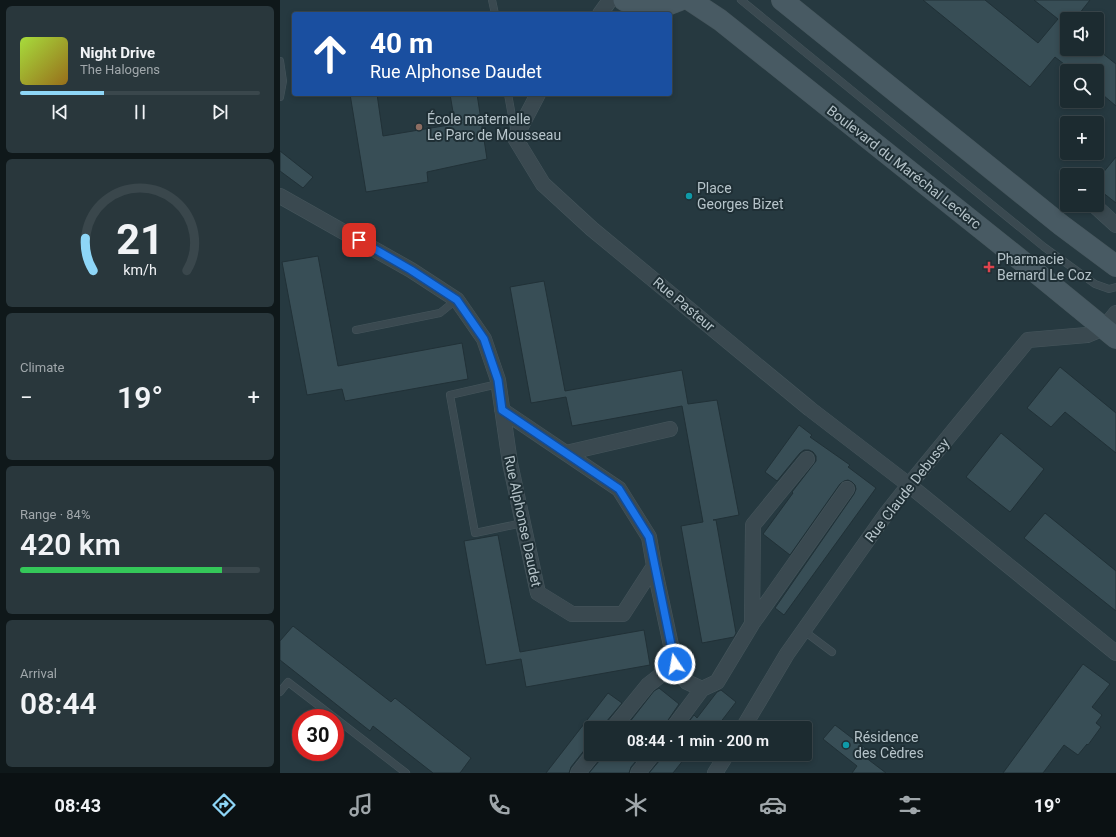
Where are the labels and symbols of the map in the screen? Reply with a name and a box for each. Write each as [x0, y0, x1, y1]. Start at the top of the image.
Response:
street label: Boulevard du Maréchal Leclerc [824, 102, 984, 232]
place label: École maternelle Le Parc de Mousseau [427, 110, 561, 143]
marker: École maternelle Le Parc de Mousseau [414, 122, 424, 132]
place label: Place Georges Bizet [697, 180, 784, 212]
marker: Place Georges Bizet [684, 191, 694, 201]
pin [342, 223, 376, 257]
place label: Pharmacie Bernard Le Coz [997, 251, 1092, 283]
marker: Pharmacie Bernard Le Coz [984, 262, 994, 272]
street label: Rue Pasteur [650, 274, 718, 334]
street label: Rue Claude Debussy [862, 435, 953, 545]
street label: Rue Alphonse Daudet [501, 454, 545, 588]
position arrow [654, 643, 696, 685]
speed limit sign: 30 [292, 709, 344, 761]
place label: Résidence des Cèdres [854, 729, 924, 761]
marker: Résidence des Cèdres [841, 740, 851, 750]

